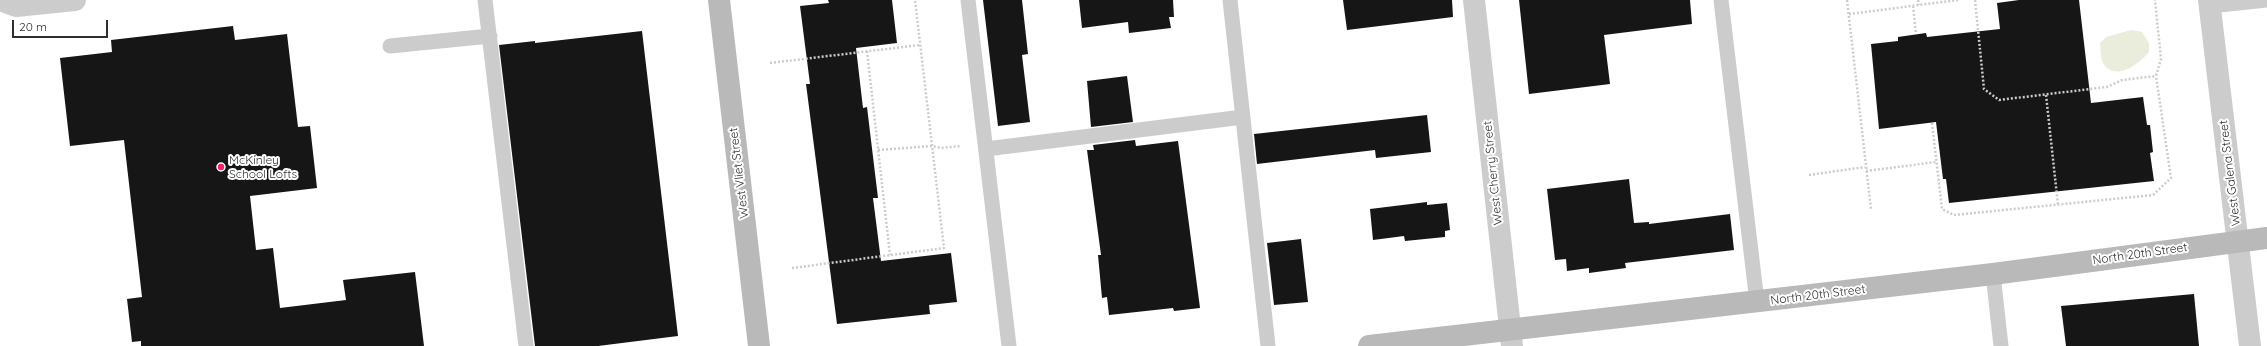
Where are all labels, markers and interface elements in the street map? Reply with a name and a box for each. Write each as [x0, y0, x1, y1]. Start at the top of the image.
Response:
scale bar [14, 12, 110, 38]
text: 20 m [19, 19, 47, 34]
street label: West Galena Street [2216, 119, 2244, 227]
street label: West Cherry Street [1480, 120, 1506, 226]
street label: West Vliet Street [726, 127, 752, 219]
place label: McKinley School Lofts [229, 153, 297, 181]
marker: McKinley School Lofts [216, 162, 226, 172]
street label: North 20th Street [2092, 240, 2188, 268]
street label: North 20th Street [1770, 282, 1866, 308]

